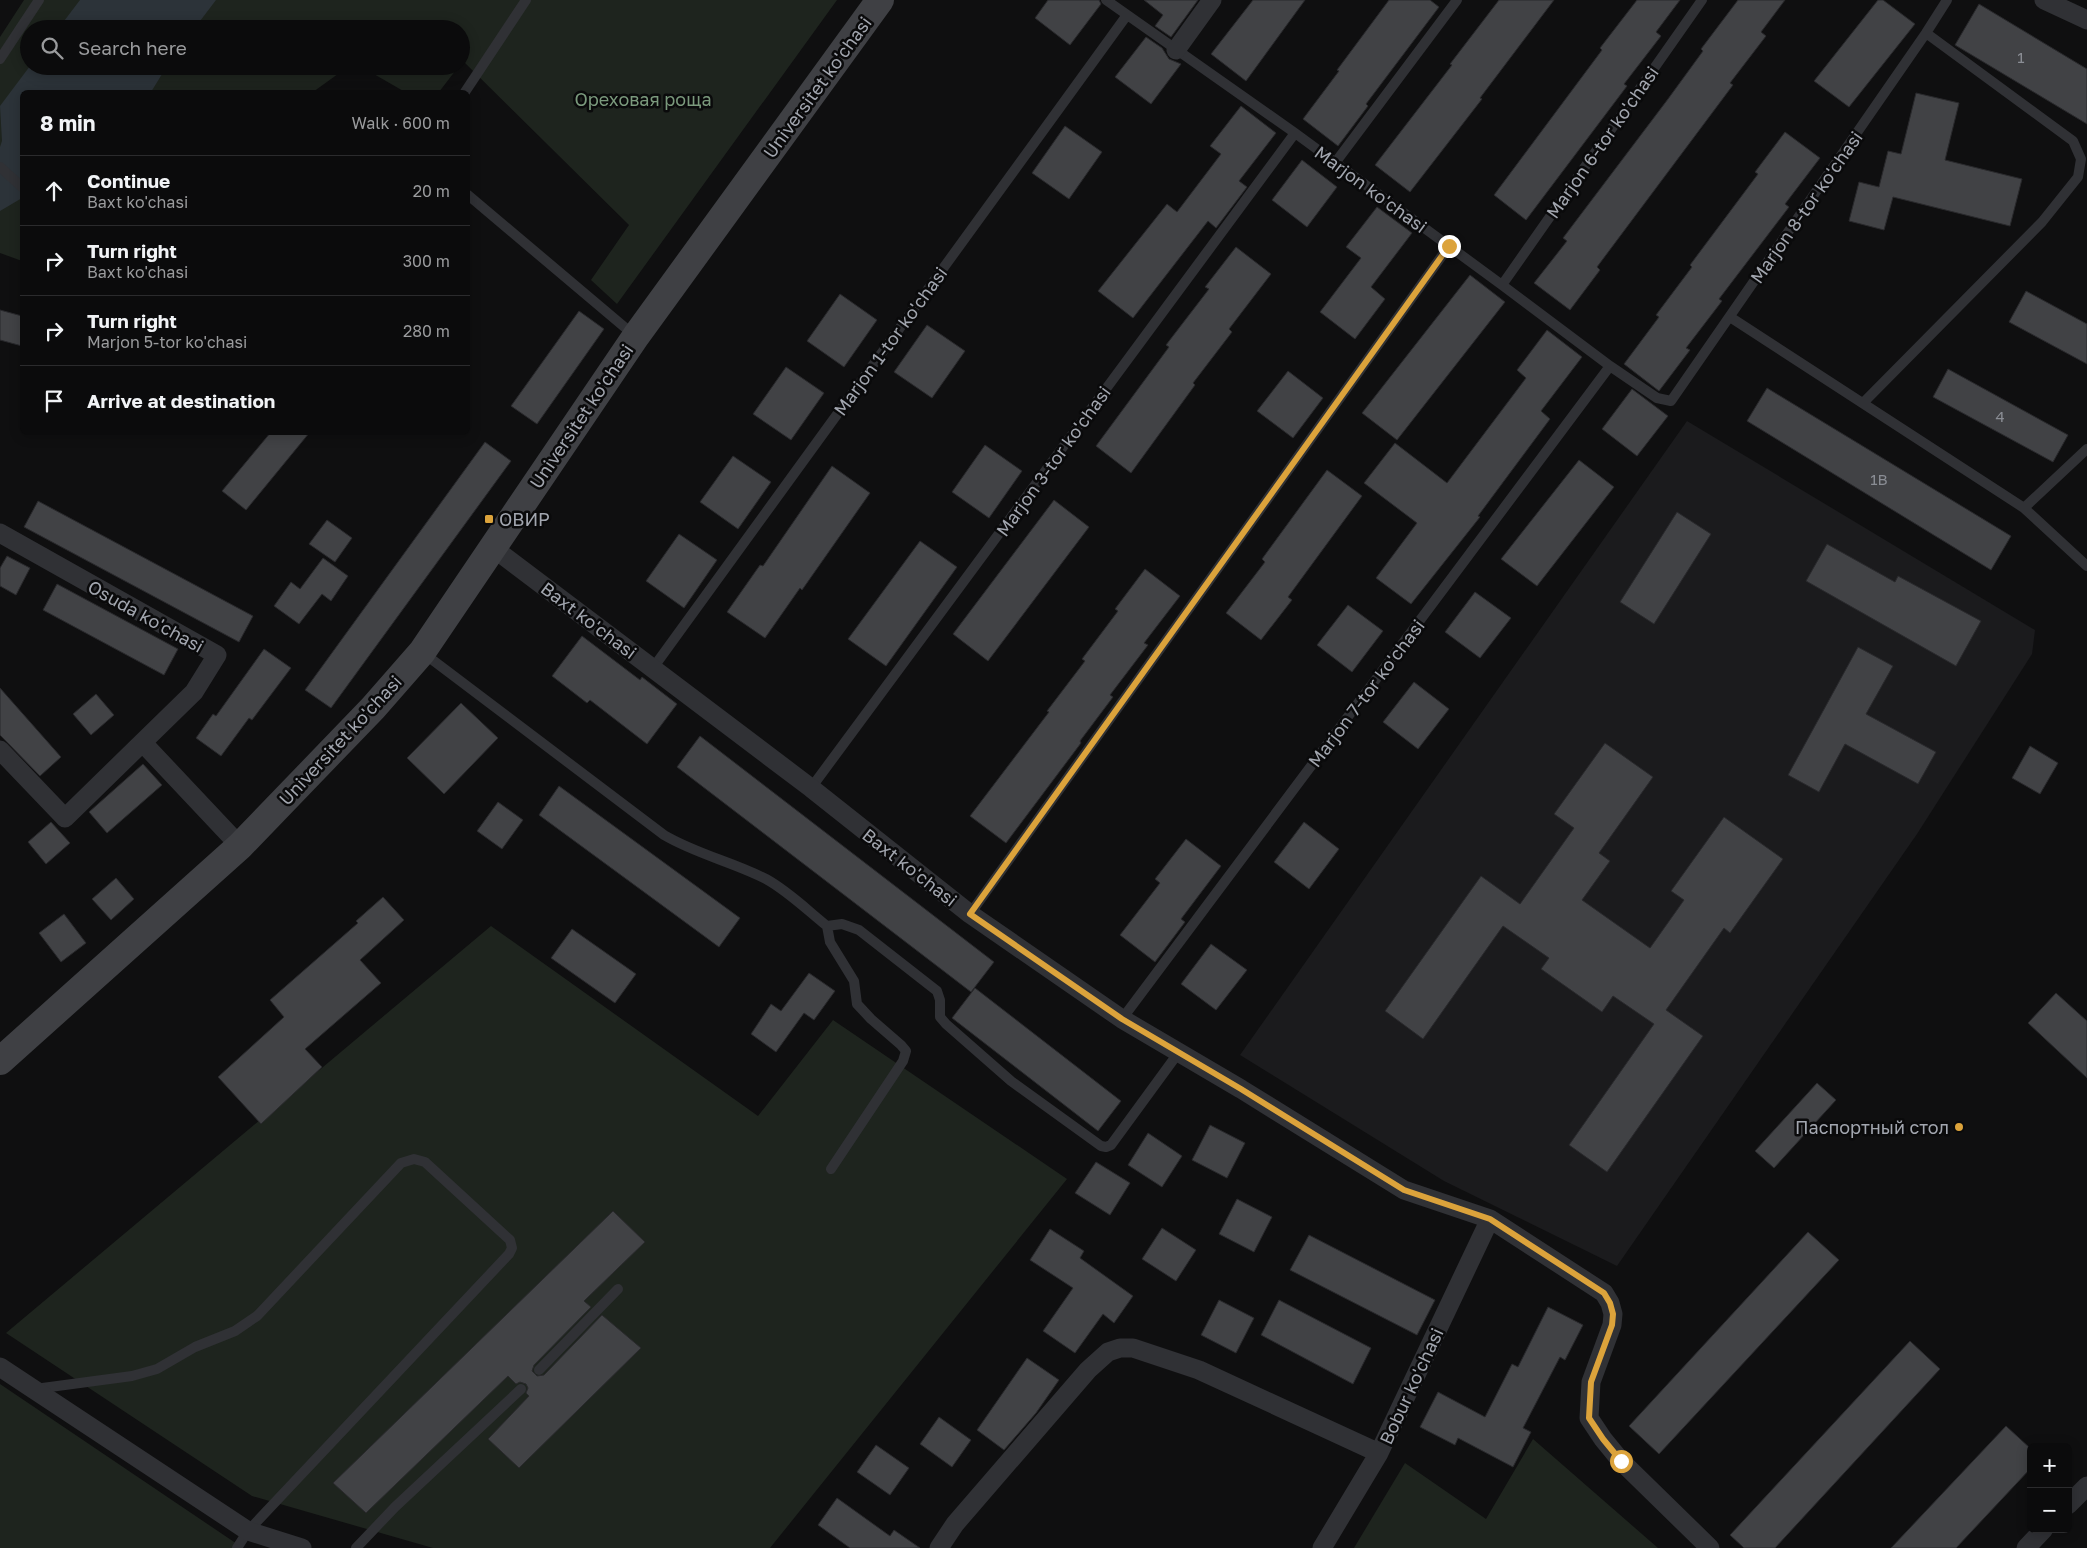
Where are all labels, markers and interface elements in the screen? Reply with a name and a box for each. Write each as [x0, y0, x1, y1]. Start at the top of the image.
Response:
street label: Universitet ko'chasi [758, 12, 876, 162]
search box [20, 20, 470, 75]
icon: search [38, 34, 66, 62]
text: Search here [78, 36, 187, 59]
house number: 1 [2017, 48, 2025, 66]
street label: Marjon 6-tor ko'chasi [1541, 62, 1663, 222]
park label: Ореховая роща [574, 88, 712, 110]
text: 8 min [40, 110, 96, 136]
text: Walk · 600 m [352, 113, 450, 133]
street label: Marjon 8-tor ko'chasi [1745, 127, 1867, 287]
street label: Marjon ko'chasi [1311, 141, 1431, 237]
text: Continue [87, 169, 170, 192]
icon: ahead [40, 177, 68, 205]
text: 20 m [413, 181, 450, 201]
text: Baxt ko'chasi [87, 192, 188, 212]
route end [1438, 235, 1461, 258]
text: Turn right [87, 239, 177, 262]
icon: right [40, 247, 68, 275]
text: 300 m [403, 251, 450, 271]
text: Baxt ko'chasi [87, 262, 188, 282]
street label: Marjon 1-tor ko'chasi [829, 262, 951, 420]
text: Turn right [87, 309, 177, 332]
icon: right [40, 317, 68, 345]
text: 280 m [403, 321, 450, 341]
text: Marjon 5-tor ko'chasi [87, 332, 247, 352]
street label: Universitet ko'chasi [524, 340, 638, 492]
street label: Marjon 3-tor ko'chasi [991, 382, 1115, 540]
icon: arrive [40, 387, 68, 415]
text: Arrive at destination [87, 389, 275, 412]
house number: 4 [1995, 407, 2005, 425]
house number: 1B [1870, 470, 1888, 488]
place label: ОВИР [499, 508, 550, 530]
marker: ОВИР [483, 513, 495, 525]
street label: Osuda ko'chasi [84, 575, 208, 657]
street label: Baxt ko'chasi [537, 577, 641, 663]
street label: Marjon 7-tor ko'chasi [1303, 615, 1429, 771]
street label: Universitet ko'chasi [274, 670, 406, 810]
street label: Baxt ko'chasi [858, 823, 962, 911]
place label: Паспортный стол [1795, 1116, 1949, 1138]
marker: Паспортный стол [1953, 1121, 1965, 1133]
street label: Bobur ko'chasi [1374, 1324, 1448, 1448]
map controls [2027, 1443, 2072, 1533]
button: + [2027, 1443, 2072, 1488]
route start [1610, 1450, 1633, 1473]
button: − [2027, 1488, 2072, 1533]

